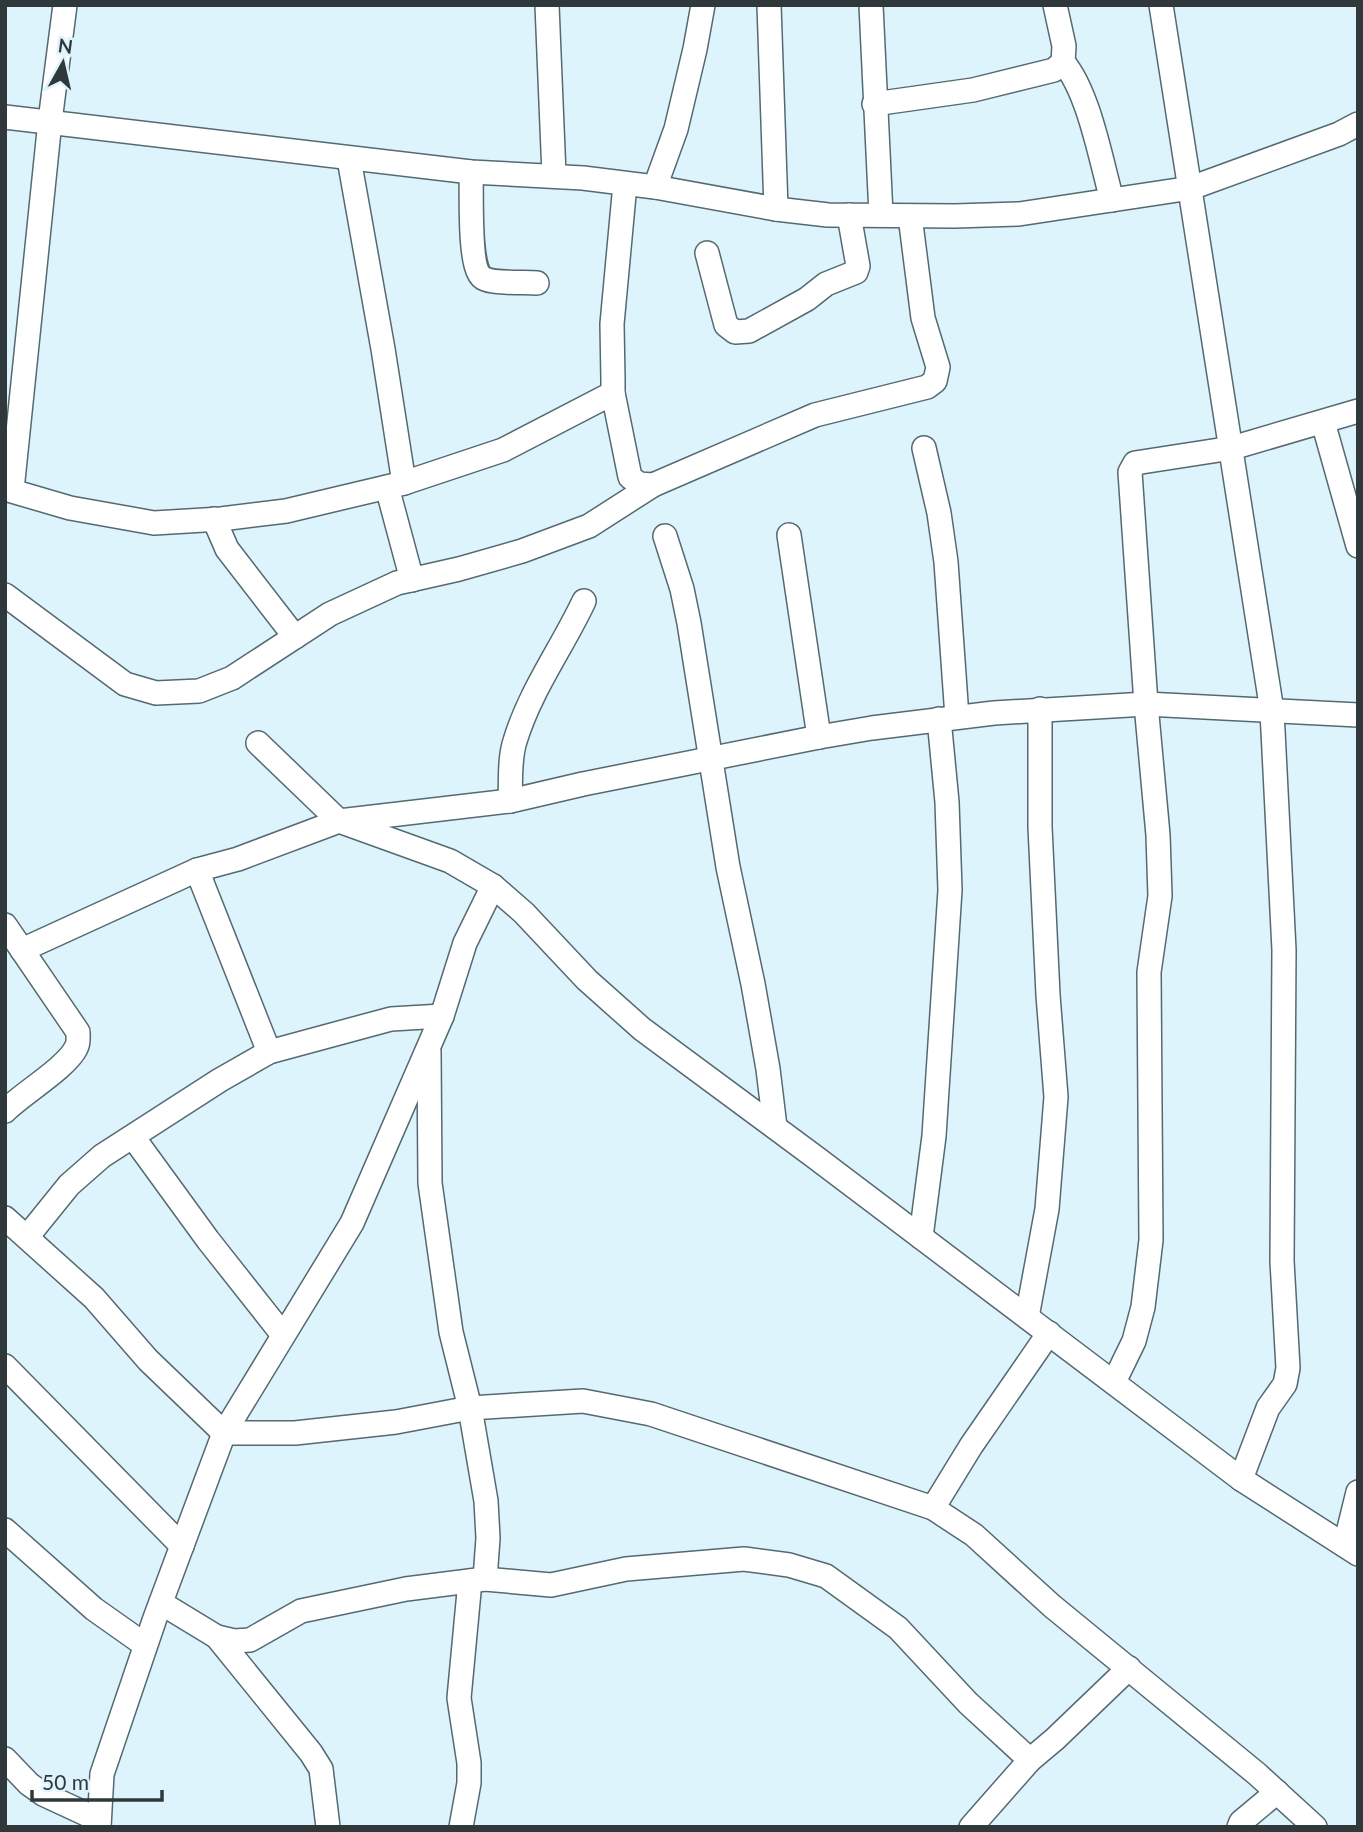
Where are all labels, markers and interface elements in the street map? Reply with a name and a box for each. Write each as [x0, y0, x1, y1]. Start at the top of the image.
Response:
north arrow [28, 28, 98, 98]
text: N [57, 33, 74, 58]
scale bar [32, 1758, 161, 1802]
text: 50 m [42, 1769, 89, 1794]

